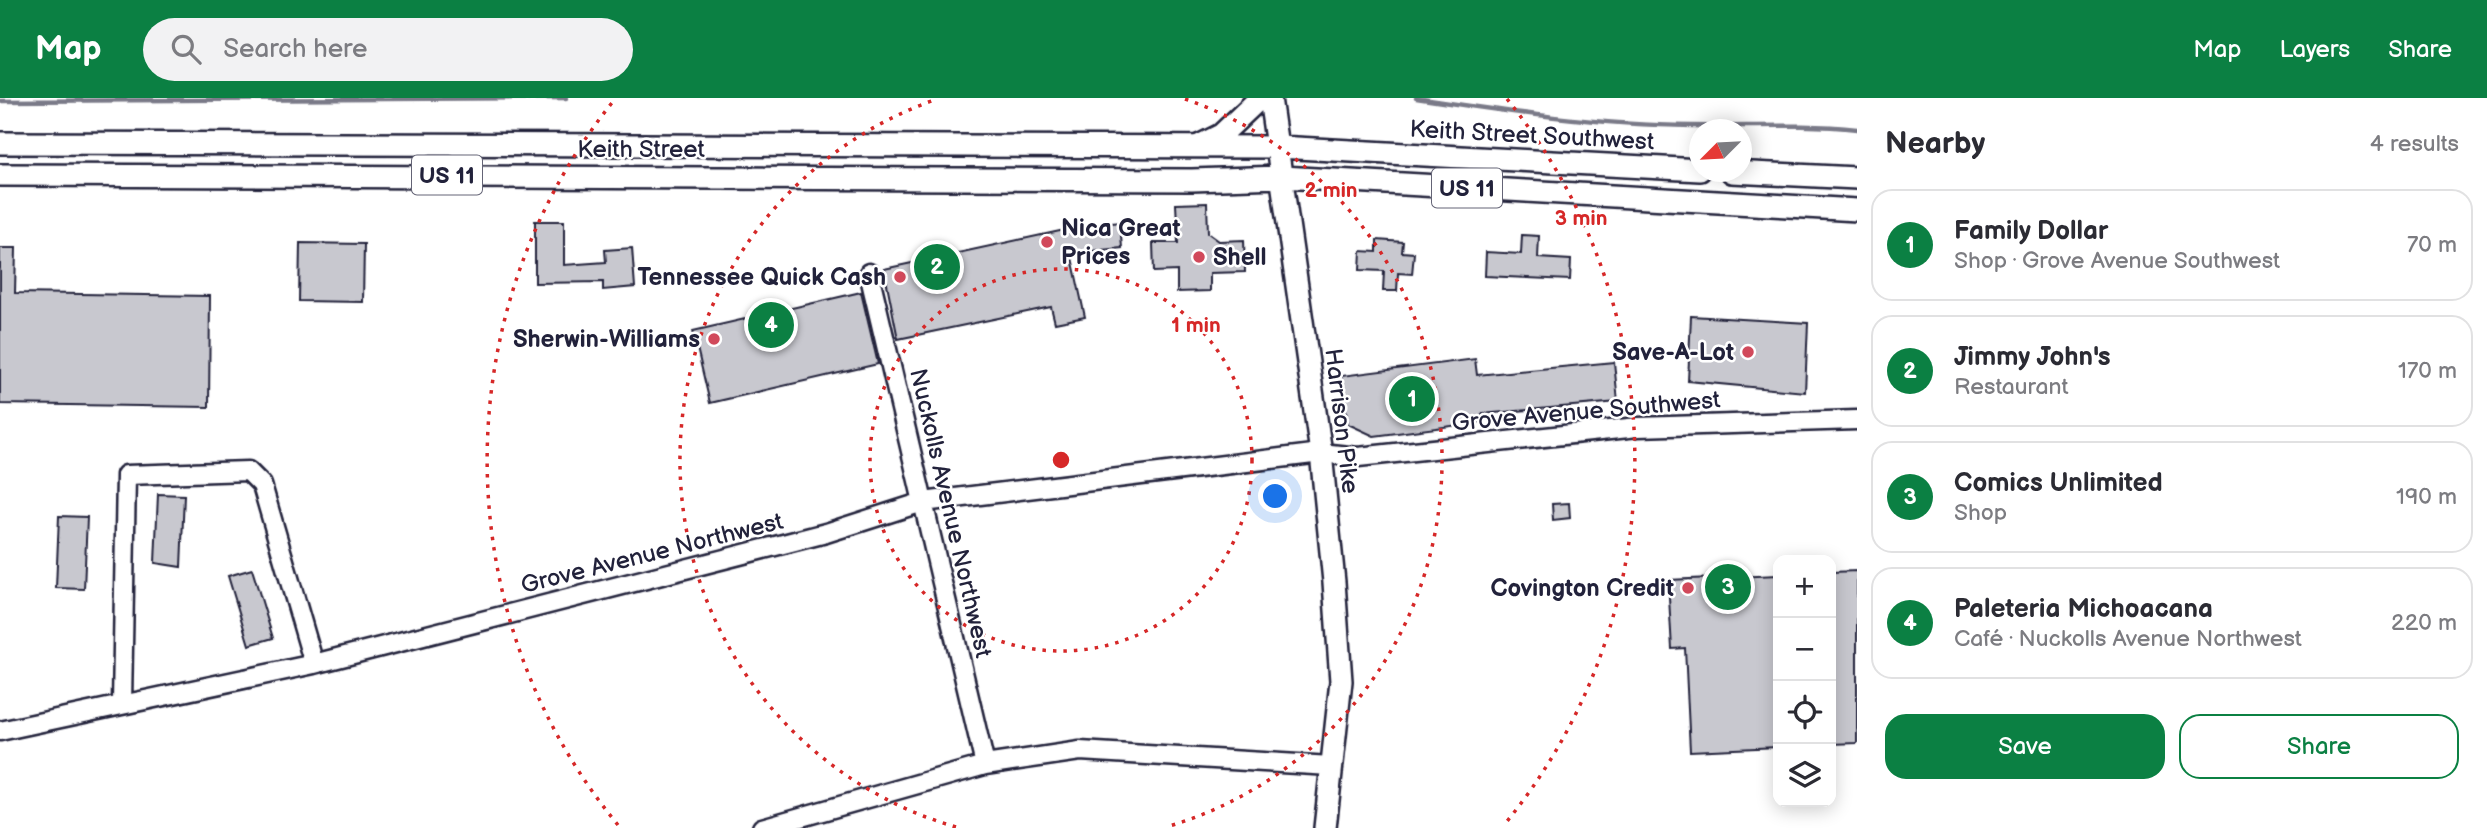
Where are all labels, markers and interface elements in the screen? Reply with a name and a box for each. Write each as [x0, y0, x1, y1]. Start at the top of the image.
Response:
search box [143, 18, 633, 81]
text: Map [35, 29, 101, 69]
icon: search [167, 30, 205, 68]
text: Search here [223, 34, 367, 65]
text: Map [2193, 35, 2241, 64]
text: Layers [2279, 35, 2350, 64]
text: Share [2388, 35, 2452, 64]
street label: Keith Street Southwest [1409, 115, 1656, 156]
north arrow [1689, 119, 1752, 182]
text: Nearby [1885, 126, 1985, 162]
text: 4 results [2370, 130, 2459, 158]
street label: Keith Street [577, 135, 705, 164]
road number: US 11 [412, 156, 482, 194]
road number: US 11 [1432, 169, 1502, 208]
text: 2 min [1304, 178, 1358, 203]
text: 3 min [1555, 206, 1607, 231]
place label: Nica Great Prices [1061, 214, 1181, 271]
text: Family Dollar [1954, 216, 2108, 247]
text: 1 [1905, 231, 1915, 259]
text: 70 m [2407, 231, 2457, 259]
marker: Nica Great Prices [1039, 234, 1055, 250]
pin: 2 [914, 241, 960, 293]
place label: Shell [1213, 243, 1267, 272]
text: Shop · Grove Avenue Southwest [1954, 247, 2280, 275]
marker: Shell [1191, 249, 1207, 265]
place label: Tennessee Quick Cash [638, 263, 886, 292]
marker: Tennessee Quick Cash [892, 269, 908, 285]
pin: 4 [748, 299, 794, 351]
text: 1 min [1171, 313, 1221, 338]
place label: Sherwin-Williams [513, 325, 700, 354]
marker: Sherwin-Williams [706, 331, 722, 347]
place label: Save-A-Lot [1612, 338, 1734, 367]
text: Jimmy John's [1954, 342, 2111, 373]
marker: Save-A-Lot [1740, 344, 1756, 360]
street label: Harrison Pike [1318, 347, 1365, 495]
text: 2 [1903, 357, 1917, 385]
text: 170 m [2398, 357, 2457, 385]
street label: Nuckolls Avenue Northwest [903, 366, 998, 661]
pin: 1 [1389, 373, 1435, 425]
text: Restaurant [1954, 373, 2068, 401]
street label: Grove Avenue Southwest [1451, 385, 1722, 438]
centre of rings [1049, 448, 1073, 472]
text: Comics Unlimited [1954, 468, 2163, 499]
your location [1258, 479, 1292, 513]
text: 3 [1903, 483, 1917, 511]
text: 190 m [2396, 483, 2457, 511]
text: Shop [1954, 499, 2007, 527]
street label: Grove Avenue Northwest [518, 507, 787, 600]
map controls [1773, 555, 1836, 807]
button: + [1773, 555, 1836, 618]
pin: 3 [1705, 561, 1751, 613]
place label: Covington Credit [1490, 574, 1674, 603]
marker: Covington Credit [1680, 580, 1696, 596]
text: Paleteria Michoacana [1954, 594, 2213, 625]
text: 4 [1903, 609, 1917, 637]
text: 220 m [2391, 609, 2457, 637]
button: − [1773, 618, 1836, 681]
text: Café · Nuckolls Avenue Northwest [1954, 625, 2302, 653]
button: locate [1773, 681, 1836, 744]
button: Save [1885, 714, 2165, 779]
button: Share [2179, 714, 2459, 779]
button: layers [1773, 744, 1836, 807]

